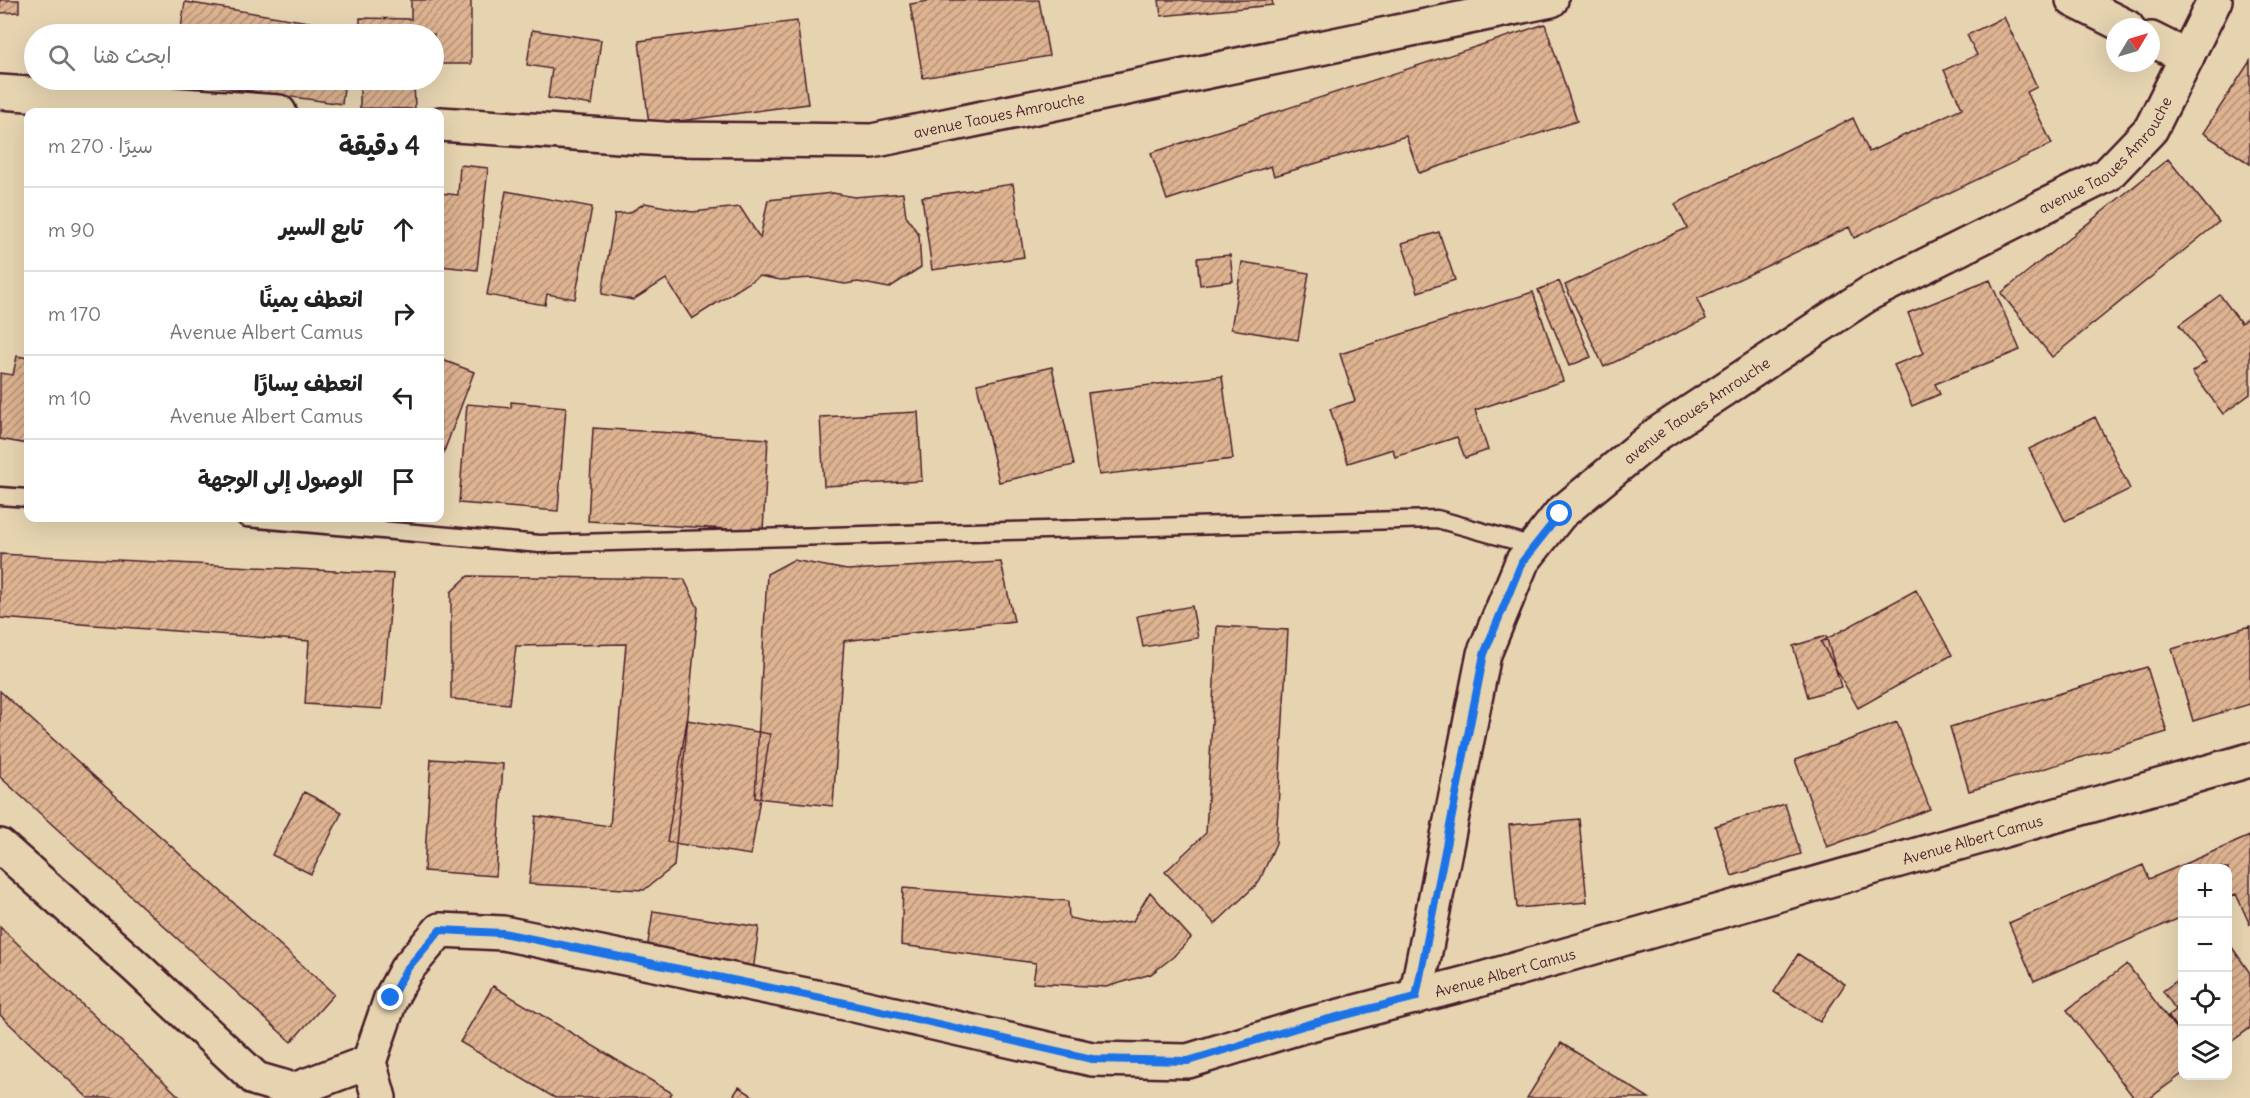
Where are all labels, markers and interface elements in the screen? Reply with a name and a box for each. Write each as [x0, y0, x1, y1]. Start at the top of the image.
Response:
north arrow [2106, 18, 2160, 72]
search box [24, 24, 444, 90]
icon: search [45, 41, 78, 74]
text: ابحث هنا [93, 41, 172, 69]
street label: avenue Taoues Amrouche [912, 88, 1086, 142]
street label: avenue Taoues Amrouche [2035, 93, 2175, 217]
text: 4 دقيقة [339, 129, 420, 162]
text: سيرًا · 270 m [48, 133, 153, 158]
text: تابع السير [279, 213, 363, 241]
icon: ahead [387, 213, 420, 246]
text: 90 m [48, 217, 95, 242]
text: انعطف يمينًا [260, 285, 363, 313]
icon: right [387, 297, 420, 330]
text: 170 m [48, 301, 101, 326]
text: Avenue Albert Camus [170, 319, 363, 344]
street label: avenue Taoues Amrouche [1619, 353, 1773, 468]
text: انعطف يسارًا [254, 369, 363, 397]
icon: left [387, 381, 420, 414]
text: 10 m [48, 385, 91, 410]
text: Avenue Albert Camus [170, 403, 363, 428]
text: الوصول إلى الوجهة [198, 465, 363, 493]
icon: arrive [387, 465, 420, 498]
route start [1546, 500, 1572, 526]
street label: Avenue Albert Camus [1900, 810, 2045, 868]
map controls [2178, 864, 2232, 1080]
button: + [2178, 864, 2232, 918]
button: − [2178, 918, 2232, 972]
street label: Avenue Albert Camus [1433, 943, 1578, 1001]
button: locate [2178, 972, 2232, 1026]
route end [377, 984, 403, 1010]
button: layers [2178, 1026, 2232, 1080]

